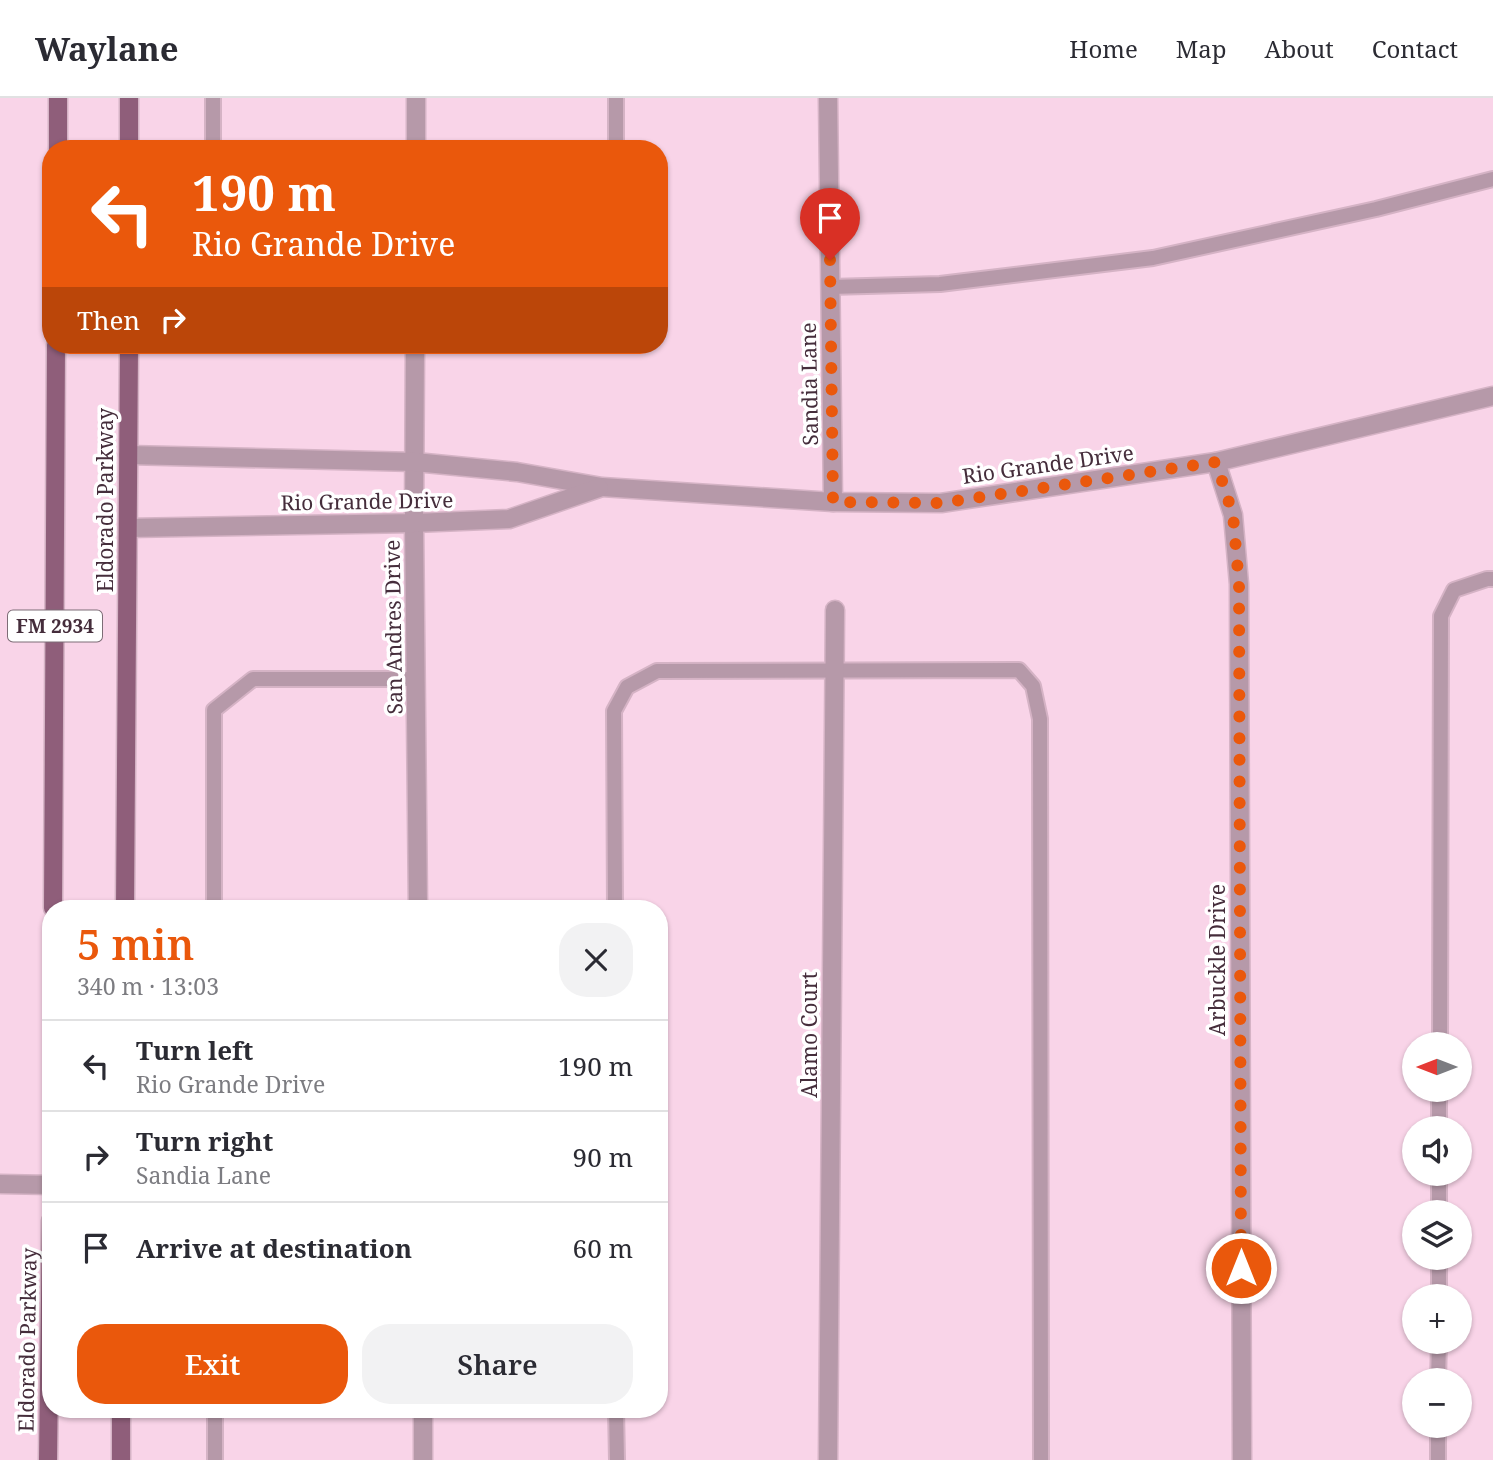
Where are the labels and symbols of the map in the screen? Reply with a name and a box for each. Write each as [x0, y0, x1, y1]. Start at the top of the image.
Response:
pin [800, 188, 860, 260]
street label: Sandia Lane [794, 322, 824, 446]
street label: Eldorado Parkway [91, 408, 119, 592]
street label: Rio Grande Drive [961, 438, 1135, 490]
street label: Rio Grande Drive [280, 485, 454, 517]
street label: San Andres Drive [377, 539, 409, 715]
road number: FM 2934 [8, 610, 102, 642]
street label: Arbuckle Drive [1203, 884, 1231, 1036]
street label: Alamo Court [795, 972, 823, 1098]
north arrow [1402, 1032, 1472, 1102]
position arrow [1204, 1231, 1278, 1305]
street label: Eldorado Parkway [11, 1247, 43, 1432]

